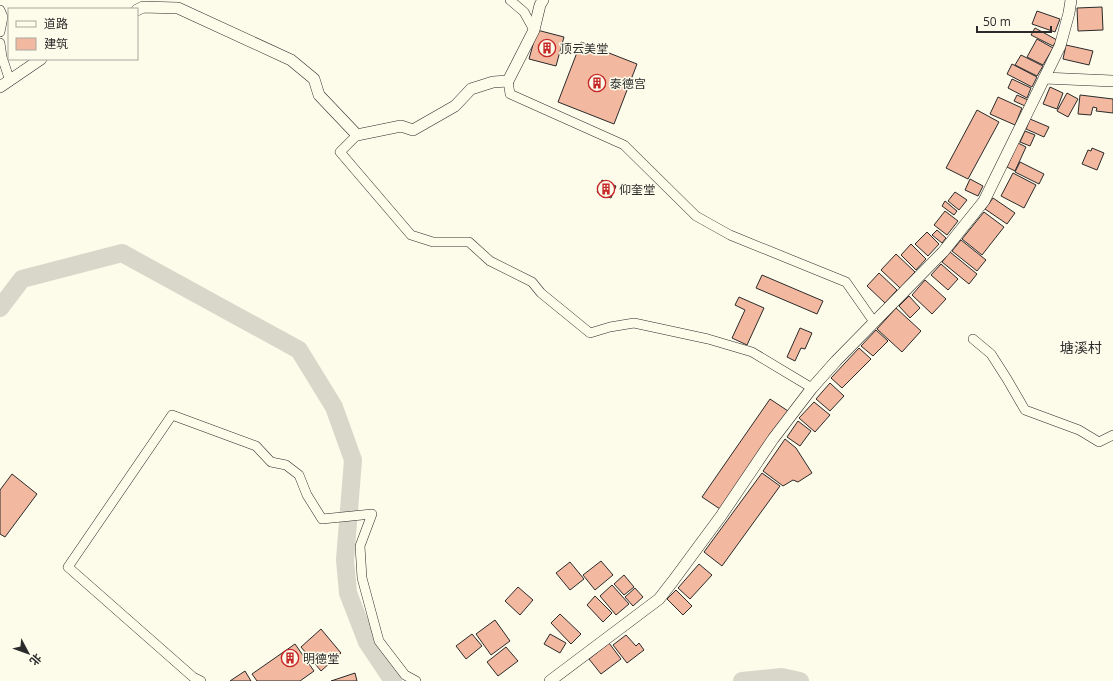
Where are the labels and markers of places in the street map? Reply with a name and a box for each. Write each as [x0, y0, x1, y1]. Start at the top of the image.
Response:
building icon: 顶云美堂 [537, 38, 557, 58]
place label: 顶云美堂 [560, 40, 608, 57]
building icon: 泰德宫 [587, 73, 607, 93]
place label: 泰德宫 [610, 75, 646, 92]
building icon: 仰奎堂 [596, 179, 616, 199]
place label: 仰奎堂 [619, 181, 655, 198]
building icon: 明德堂 [280, 648, 300, 668]
place label: 明德堂 [303, 650, 339, 667]

